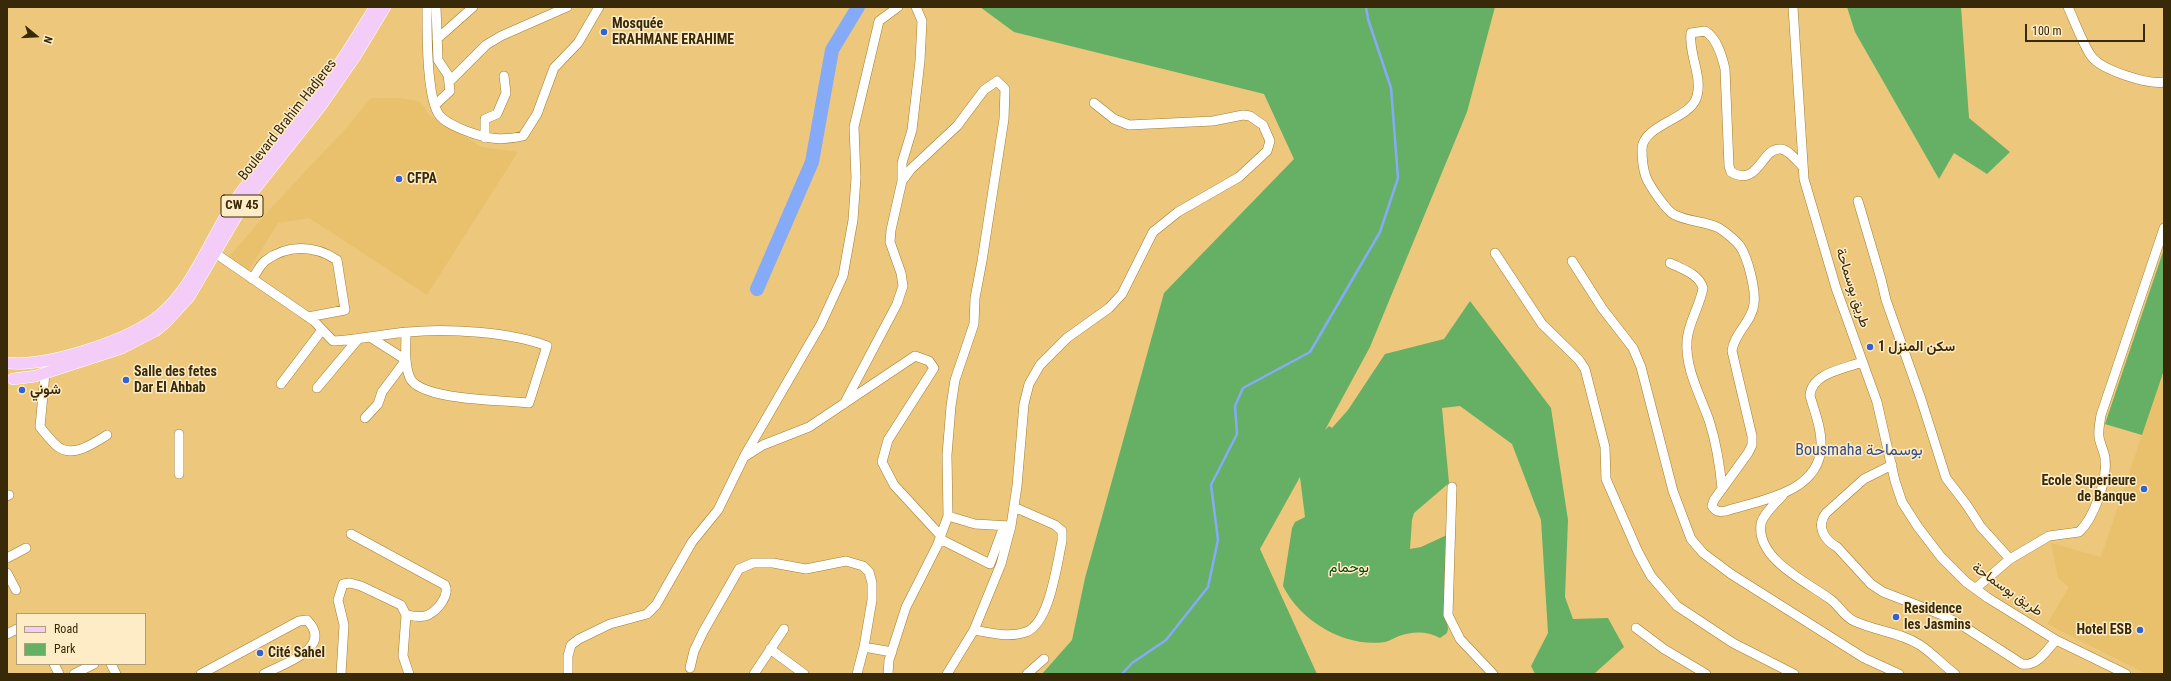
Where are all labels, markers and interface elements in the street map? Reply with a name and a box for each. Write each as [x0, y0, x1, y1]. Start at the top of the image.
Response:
north arrow [16, 16, 56, 56]
place label: Mosquée ERAHMANE ERAHIME [612, 16, 734, 48]
scale bar [2027, 16, 2147, 42]
text: 100 m [2032, 24, 2062, 38]
marker: Mosquée ERAHMANE ERAHIME [599, 27, 609, 37]
text: N [41, 35, 55, 45]
street label: Boulevard Brahim Hadjeres [235, 56, 341, 184]
place label: CFPA [407, 171, 437, 187]
marker: CFPA [394, 174, 404, 184]
road number: CW 45 [221, 195, 263, 217]
street label: طريق بوسماحة [1831, 246, 1873, 330]
place label: سكن المنزل 1 [1878, 339, 1955, 355]
marker: سكن المنزل 1 [1865, 342, 1875, 352]
place label: Salle des fetes Dar El Ahbab [134, 364, 217, 396]
marker: Salle des fetes Dar El Ahbab [121, 375, 131, 385]
place label: شوني [30, 382, 61, 398]
marker: شوني [17, 385, 27, 395]
district label: Bousmaha بوسماحة [1795, 441, 1923, 461]
place label: Ecole Superieure de Banque [2041, 473, 2136, 506]
marker: Ecole Superieure de Banque [2139, 484, 2149, 494]
street label: طريق بوسماحة [1968, 559, 2046, 621]
park label: بوحمام [1329, 560, 1369, 576]
place label: Residence les Jasmins [1904, 601, 1971, 634]
marker: Residence les Jasmins [1891, 612, 1901, 622]
legend [16, 613, 146, 665]
text: Road [54, 622, 78, 636]
place label: Hotel ESB [2076, 622, 2132, 638]
marker: Hotel ESB [2135, 625, 2145, 635]
text: Park [54, 642, 75, 656]
place label: Cité Sahel [268, 645, 325, 661]
marker: Cité Sahel [255, 648, 265, 658]

